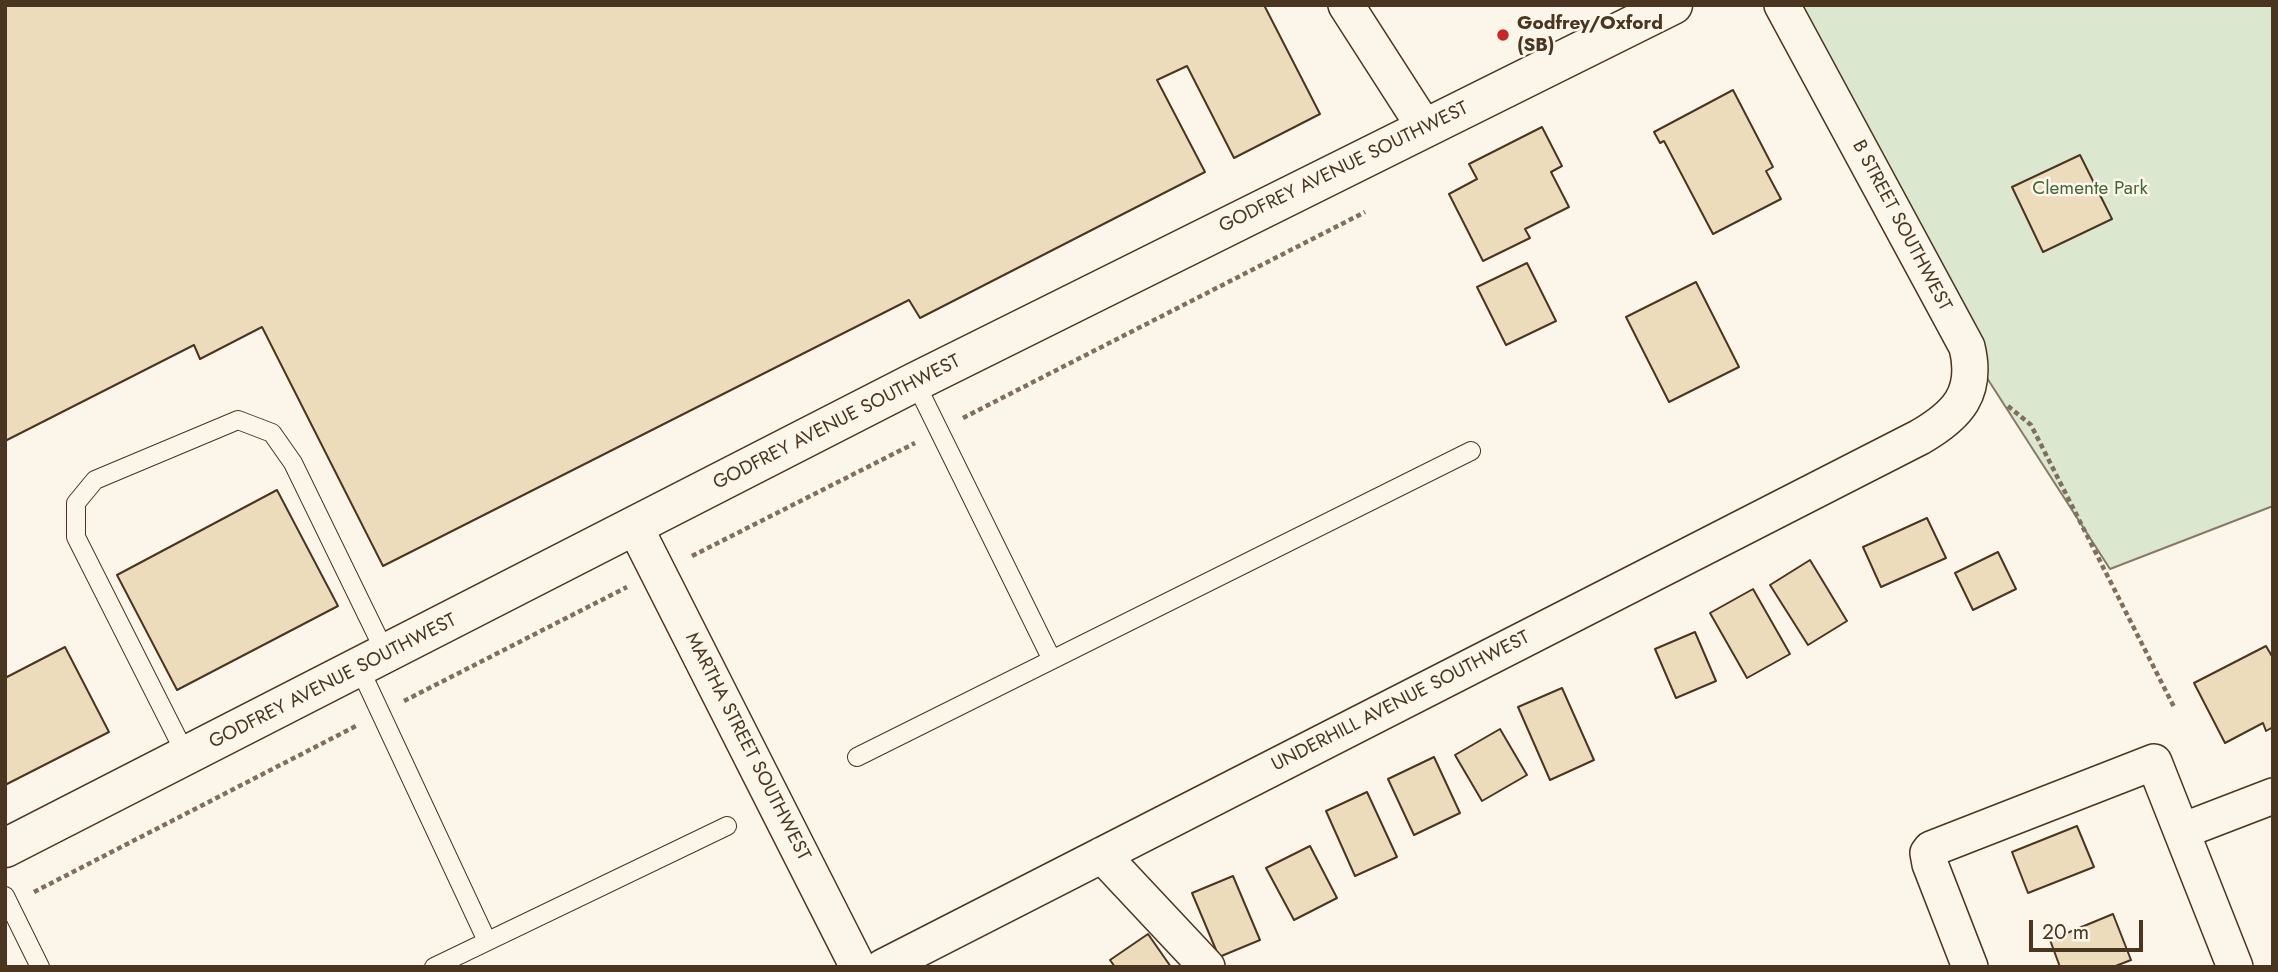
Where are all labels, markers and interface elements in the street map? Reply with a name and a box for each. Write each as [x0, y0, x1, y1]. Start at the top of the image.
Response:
place label: Godfrey/Oxford (SB) [1517, 13, 1663, 57]
marker: Godfrey/Oxford (SB) [1495, 27, 1511, 43]
street label: GODFREY AVENUE SOUTHWEST [1216, 98, 1472, 238]
street label: B STREET SOUTHWEST [1846, 137, 1956, 315]
park label: Clemente Park [2032, 178, 2148, 200]
street label: GODFREY AVENUE SOUTHWEST [710, 351, 964, 495]
street label: GODFREY AVENUE SOUTHWEST [206, 610, 460, 754]
street label: UNDERHILL AVENUE SOUTHWEST [1268, 627, 1534, 777]
street label: MARTHA STREET SOUTHWEST [679, 629, 815, 865]
scale bar [2033, 906, 2147, 950]
text: 20 m [2042, 917, 2089, 947]

